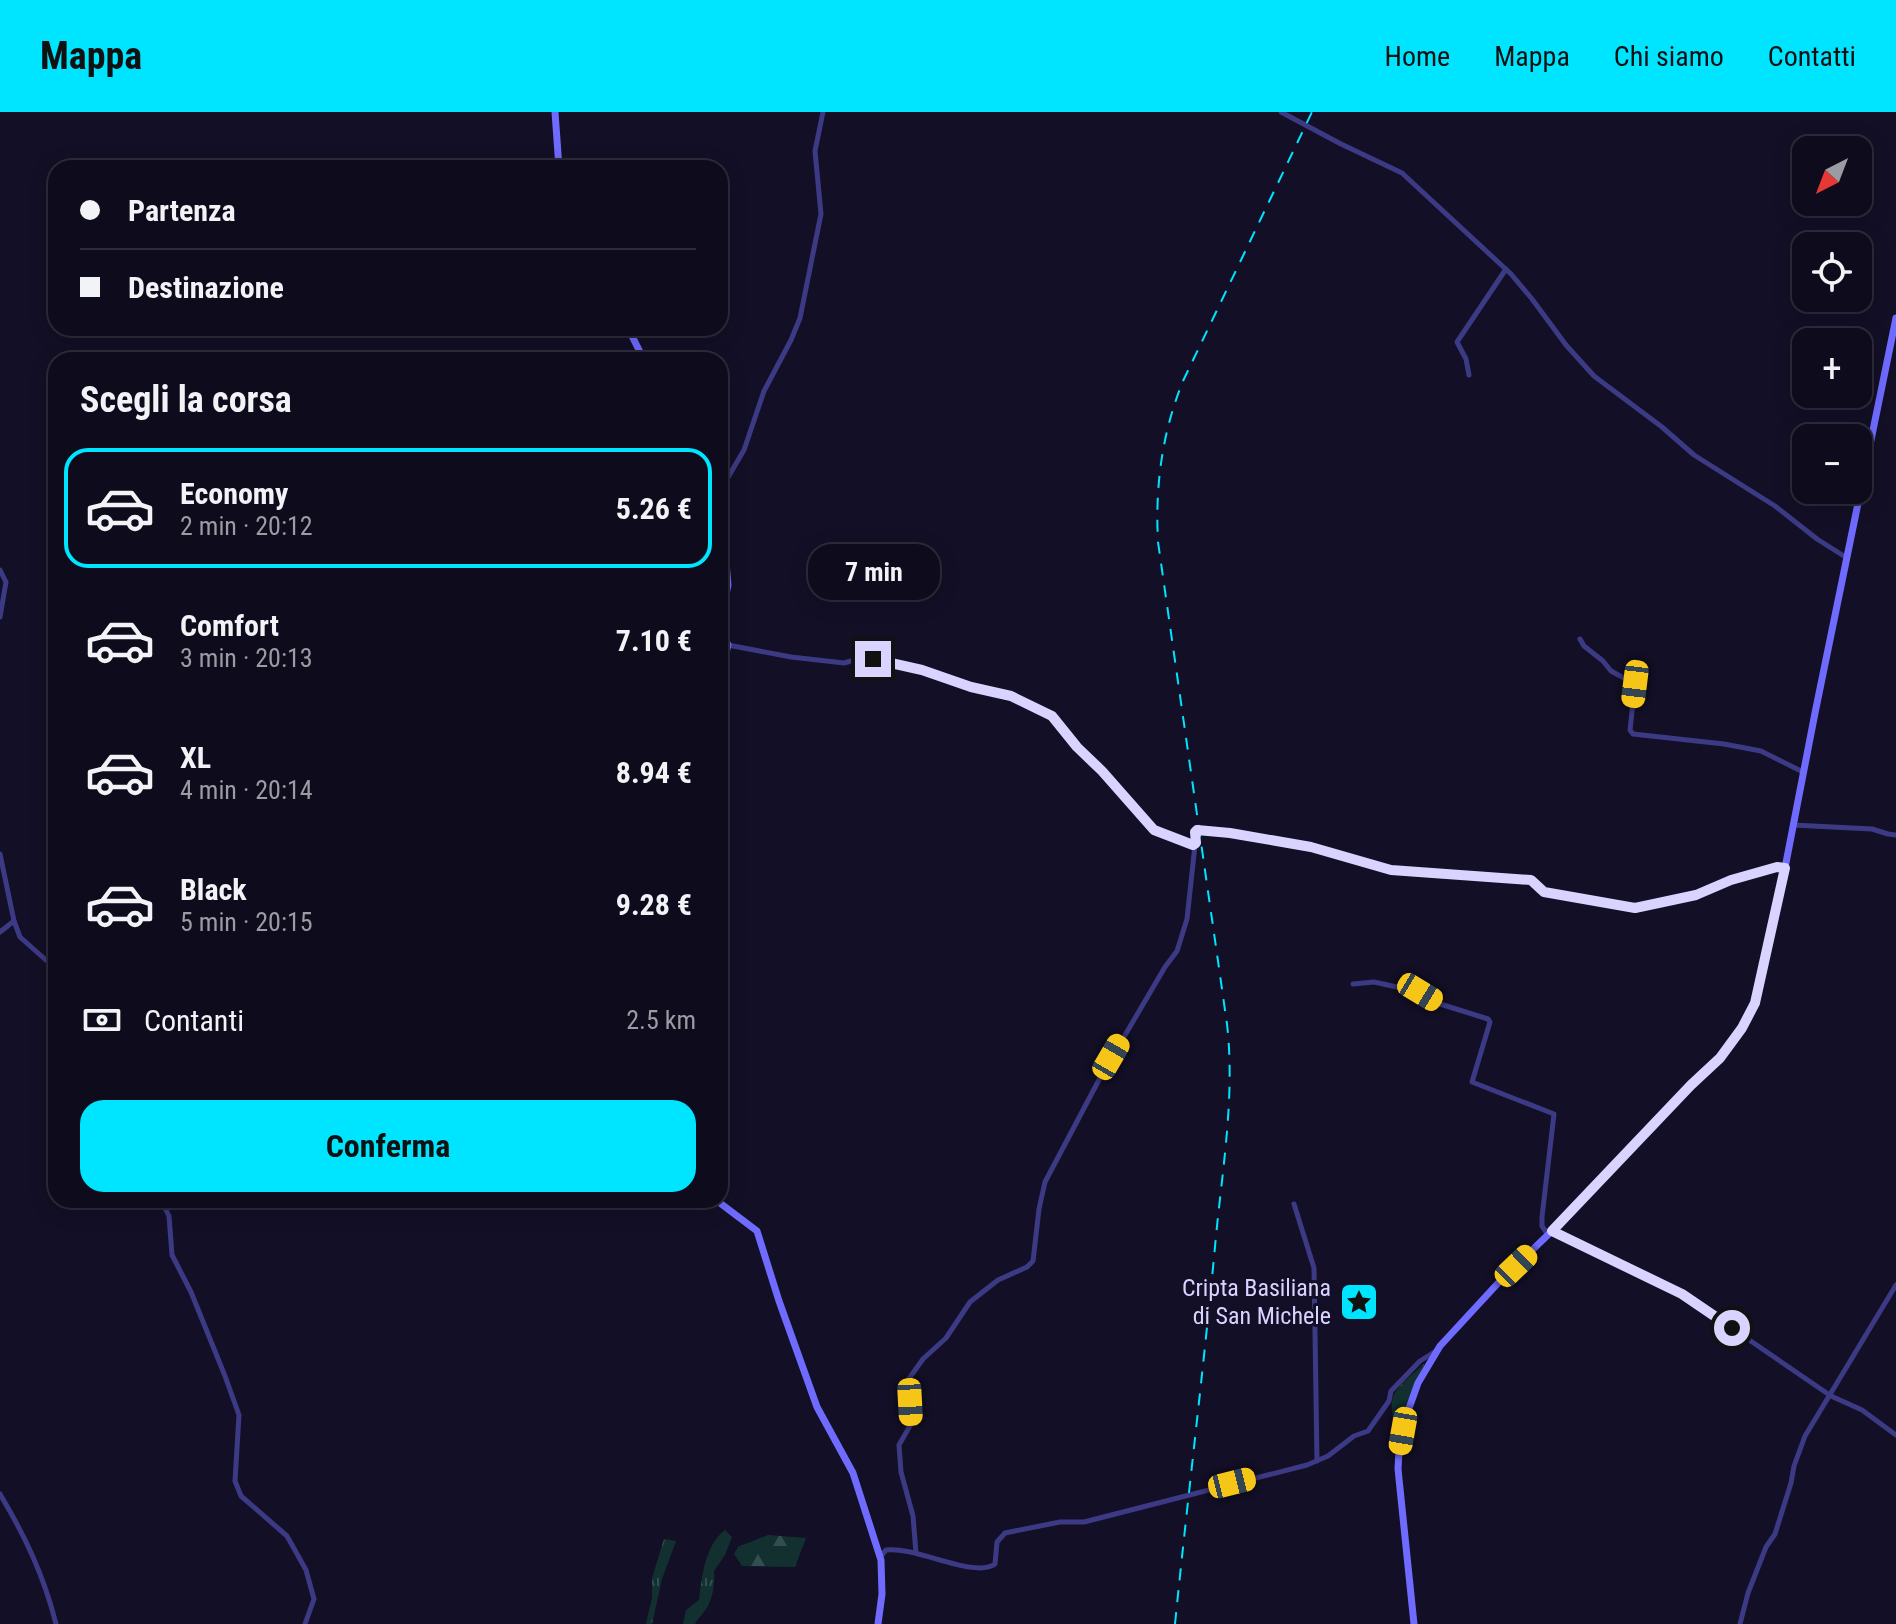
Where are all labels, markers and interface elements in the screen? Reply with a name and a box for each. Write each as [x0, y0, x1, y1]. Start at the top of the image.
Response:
text: Mappa [40, 34, 142, 78]
text: Home [1385, 40, 1450, 73]
text: Mappa [1494, 40, 1570, 73]
text: Chi siamo [1614, 40, 1724, 73]
text: Contatti [1768, 40, 1856, 73]
north arrow [1792, 136, 1872, 216]
map controls [1792, 136, 1872, 504]
text: Partenza [128, 193, 236, 228]
button: locate [1792, 232, 1872, 312]
text: Destinazione [128, 270, 284, 305]
button: + [1792, 328, 1872, 408]
text: Scegli la corsa [80, 379, 292, 421]
button: − [1792, 424, 1872, 504]
icon: car [84, 472, 156, 544]
text: Economy [180, 476, 288, 511]
text: 5.26 € [616, 491, 692, 526]
text: 2 min · 20:12 [180, 511, 313, 541]
callout: 7 min [807, 543, 939, 599]
text: 7 min [845, 557, 903, 587]
icon: car [84, 604, 156, 676]
text: Comfort [180, 608, 279, 643]
text: 7.10 € [616, 623, 692, 658]
route end [855, 641, 891, 677]
text: 3 min · 20:13 [180, 643, 313, 673]
car [1620, 659, 1650, 709]
icon: car [84, 736, 156, 808]
text: XL [180, 740, 211, 775]
text: 8.94 € [616, 755, 692, 790]
text: 4 min · 20:14 [180, 775, 313, 805]
icon: car [84, 868, 156, 940]
text: Black [180, 872, 247, 907]
text: 9.28 € [616, 887, 692, 922]
text: 5 min · 20:15 [180, 907, 313, 937]
car [1393, 969, 1447, 1015]
icon: cash [80, 998, 124, 1042]
text: Contanti [144, 1003, 244, 1038]
text: 2.5 km [626, 1005, 696, 1035]
car [1089, 1030, 1133, 1084]
button: Conferma [80, 1100, 696, 1192]
car [1490, 1241, 1542, 1291]
place label: Cripta Basiliana di San Michele [1182, 1274, 1331, 1330]
place icon: Cripta Basiliana di San Michele [1338, 1281, 1380, 1323]
route start [1714, 1310, 1750, 1346]
car [897, 1377, 923, 1427]
car [1387, 1405, 1419, 1457]
car [1206, 1466, 1258, 1500]

